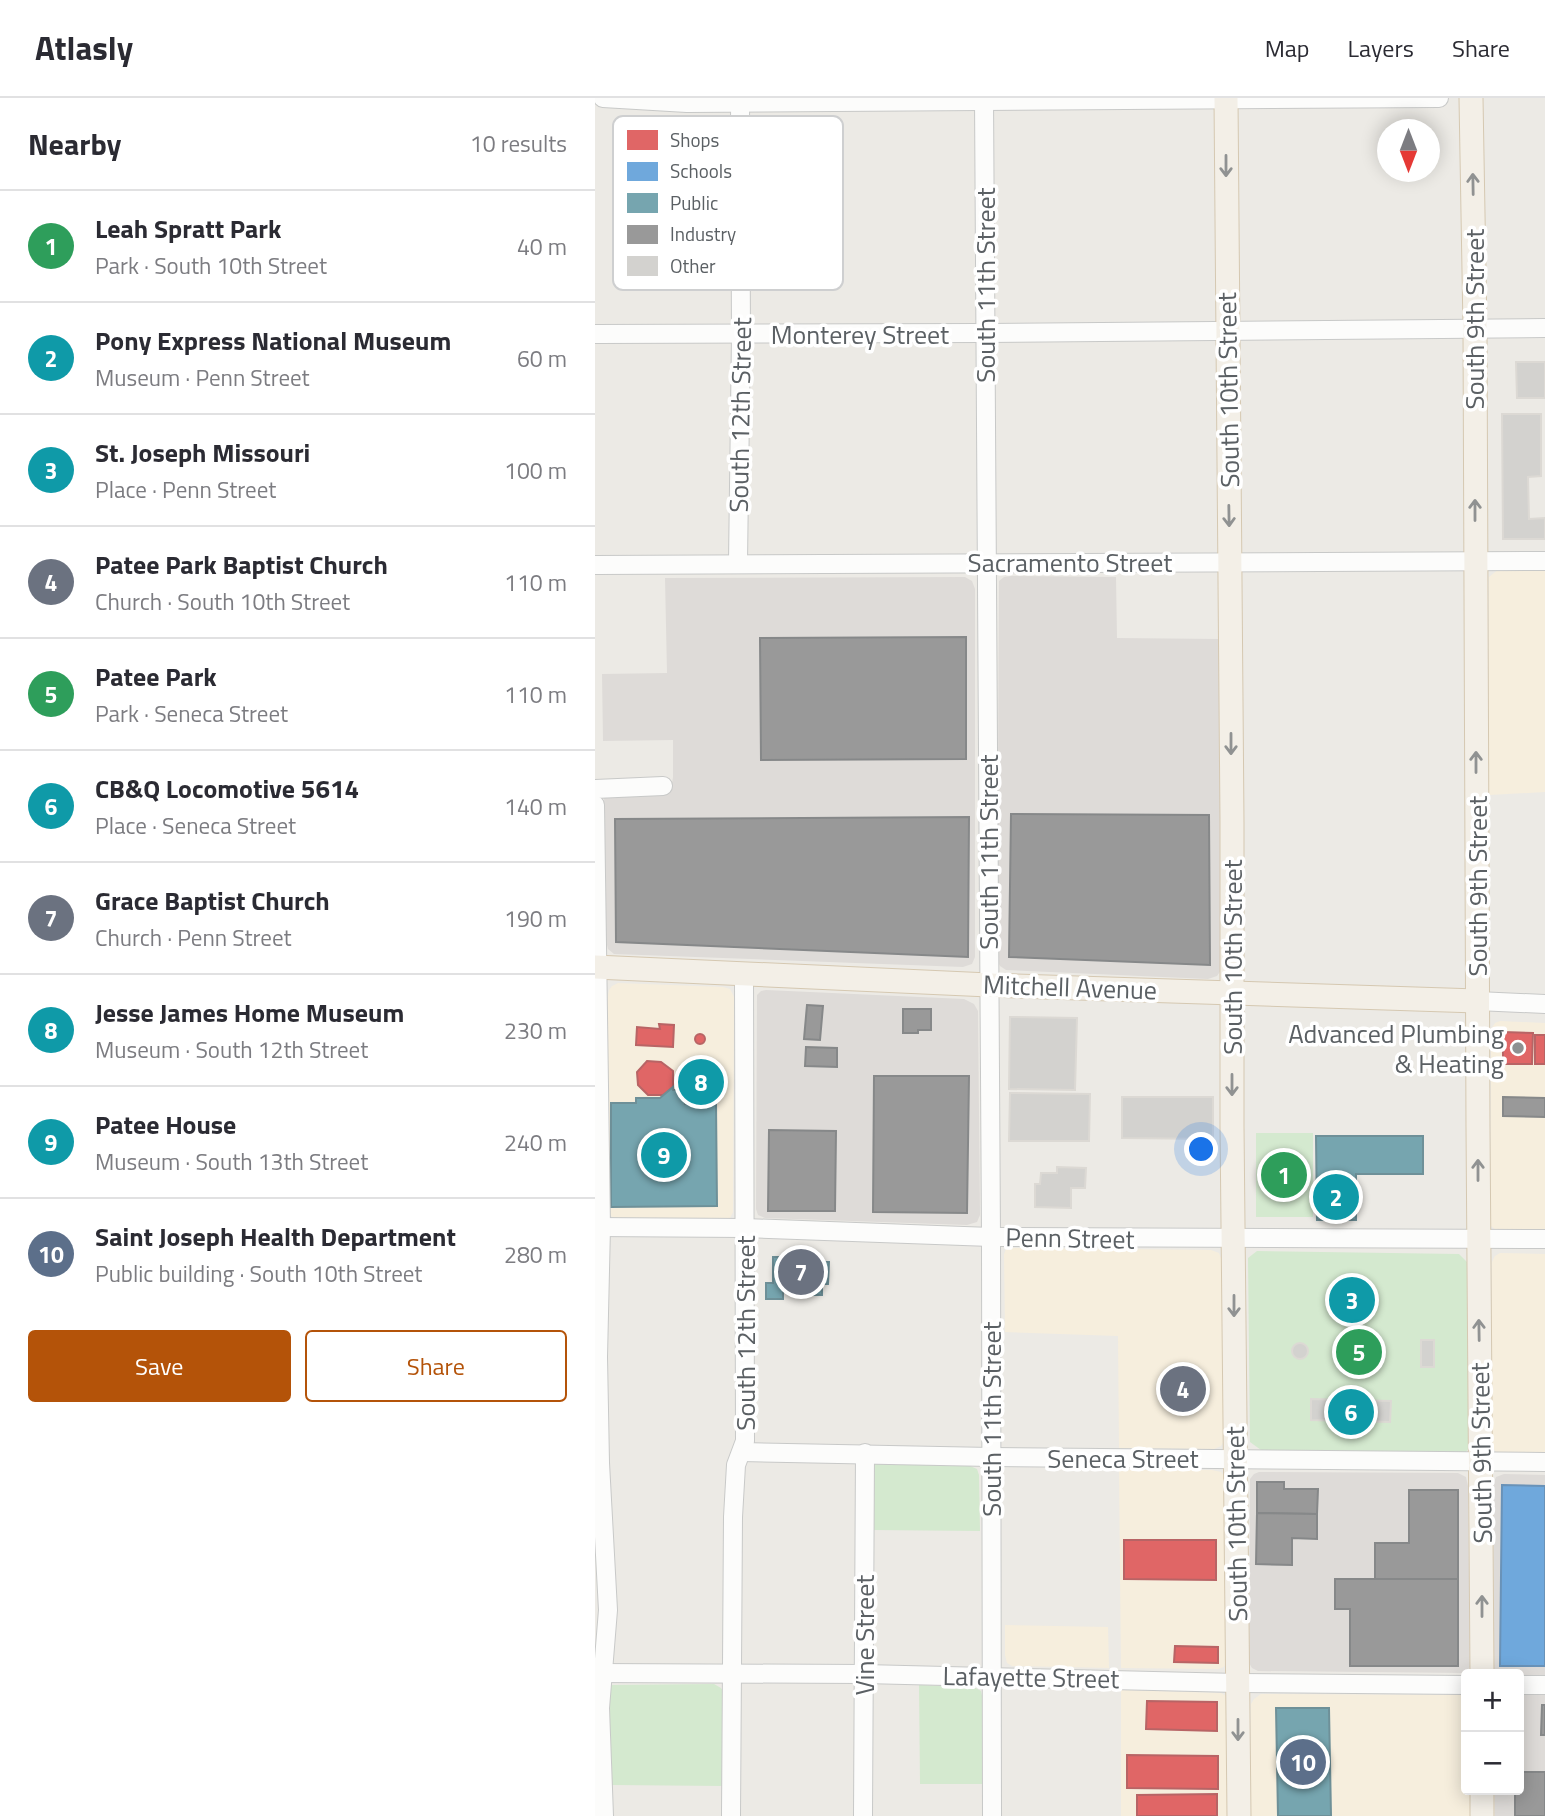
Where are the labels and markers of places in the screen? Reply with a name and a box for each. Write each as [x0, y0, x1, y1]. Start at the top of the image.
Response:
place label: Advanced Plumbing & Heating [1288, 1014, 1504, 1083]
marker: Advanced Plumbing & Heating [1510, 1040, 1526, 1056]
pin: 8 [678, 1056, 724, 1108]
pin: 9 [641, 1129, 687, 1181]
pin: 1 [1261, 1149, 1307, 1201]
pin: 2 [1313, 1171, 1359, 1223]
pin: 7 [778, 1246, 824, 1298]
pin: 3 [1329, 1274, 1375, 1326]
pin: 5 [1336, 1326, 1382, 1378]
pin: 4 [1160, 1363, 1206, 1415]
pin: 6 [1328, 1386, 1374, 1438]
pin: 10 [1280, 1736, 1326, 1788]

